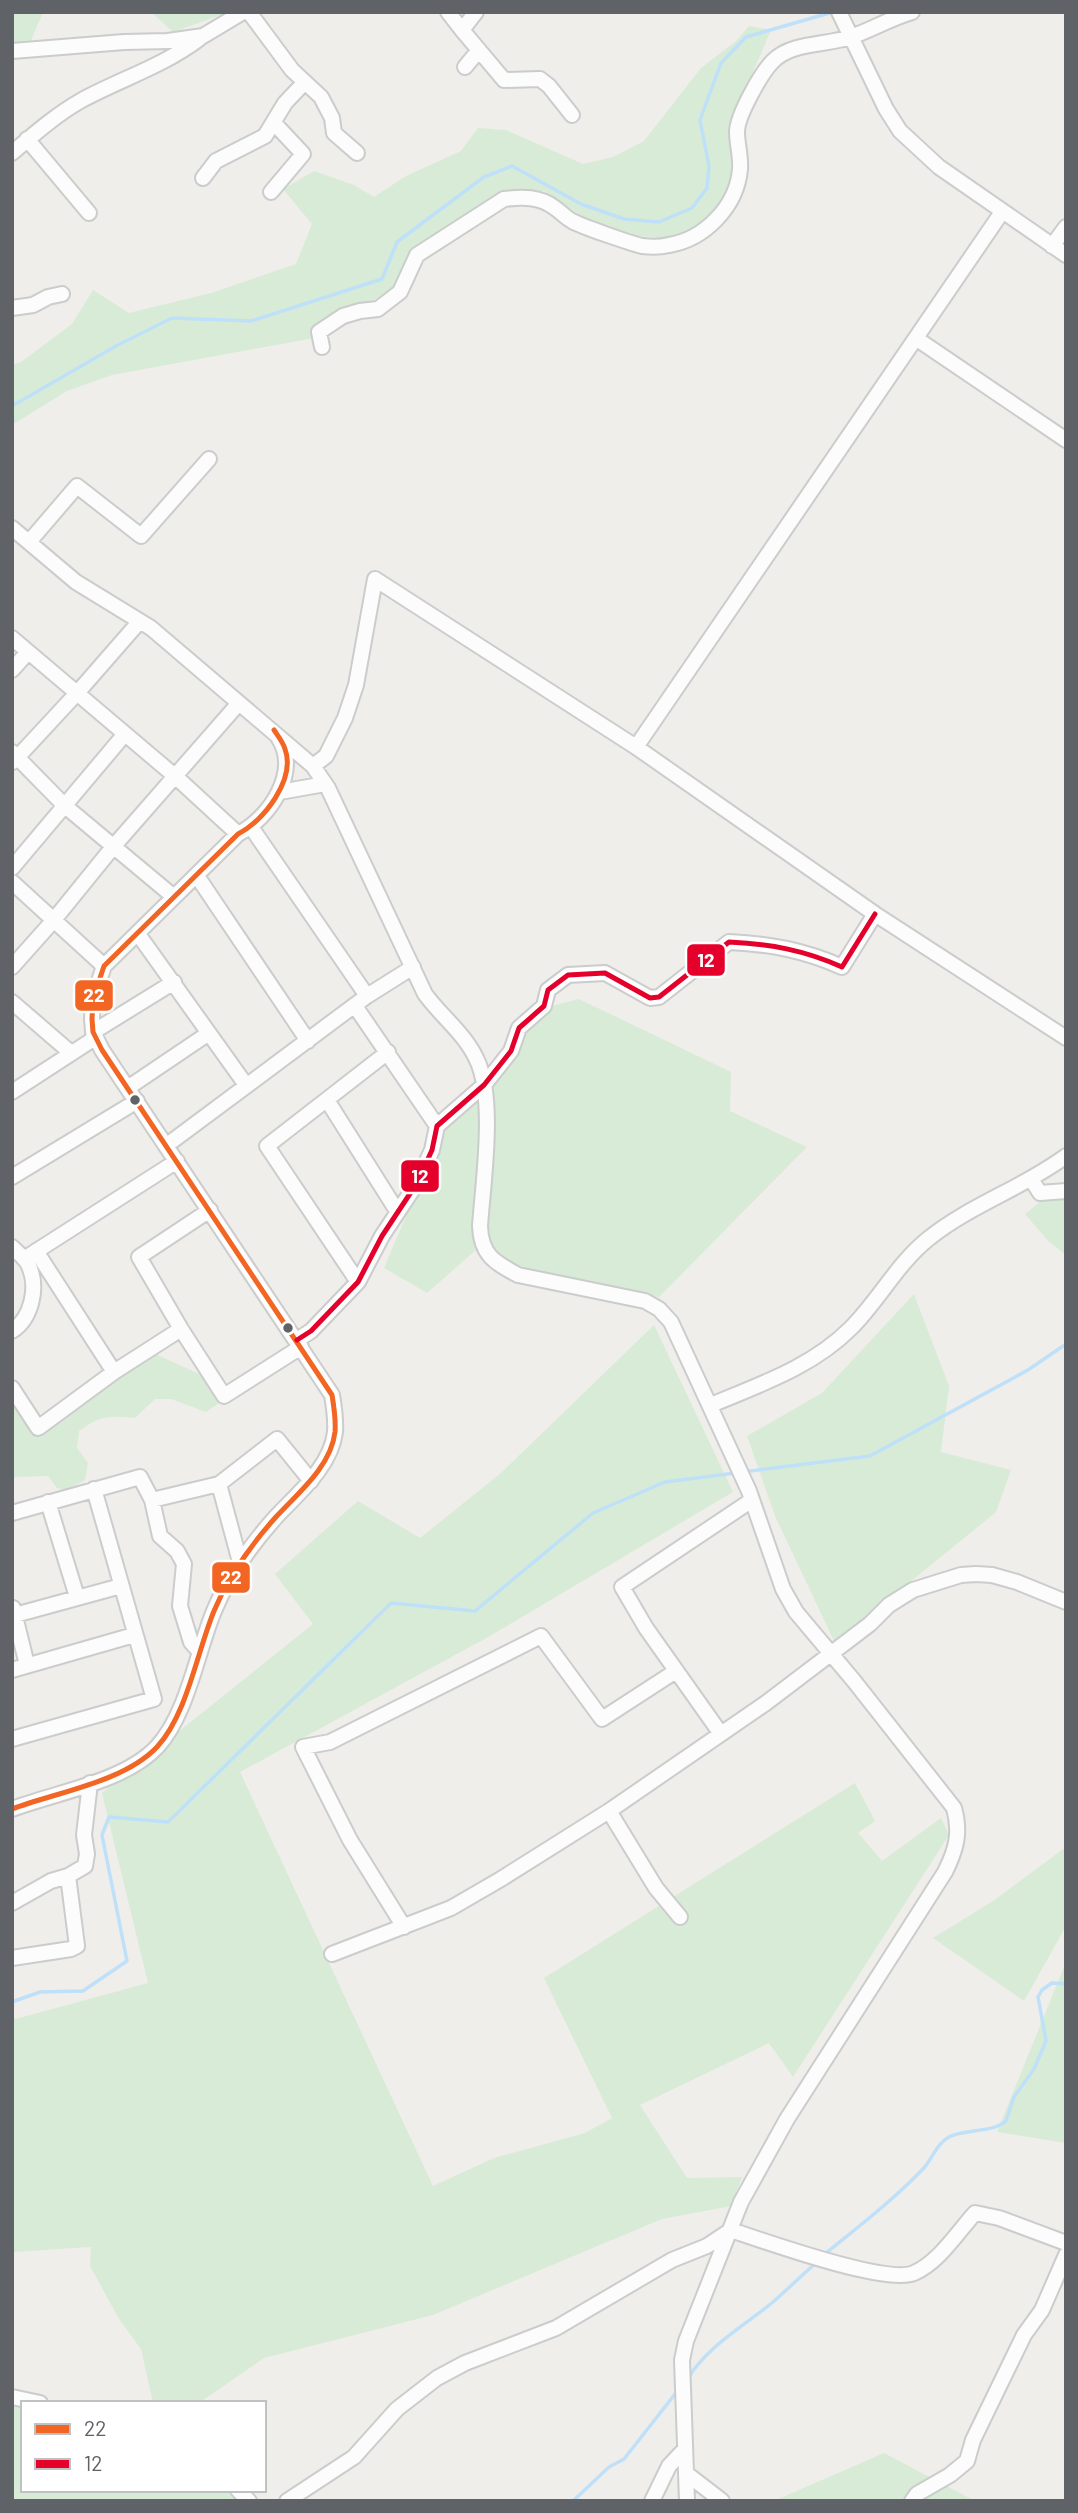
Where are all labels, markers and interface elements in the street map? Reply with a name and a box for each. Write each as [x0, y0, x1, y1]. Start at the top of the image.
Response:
line badge: 12 [686, 943, 726, 977]
text: 12 [697, 948, 715, 971]
line badge: 22 [74, 979, 114, 1012]
text: 22 [83, 983, 105, 1006]
unlabelled marker [128, 1093, 142, 1107]
line badge: 12 [400, 1159, 440, 1193]
text: 12 [411, 1164, 429, 1187]
unlabelled marker [281, 1321, 295, 1335]
line badge: 22 [211, 1561, 251, 1594]
text: 22 [220, 1565, 242, 1588]
legend [21, 2401, 266, 2492]
text: 22 [84, 2415, 107, 2440]
text: 12 [84, 2450, 103, 2475]

